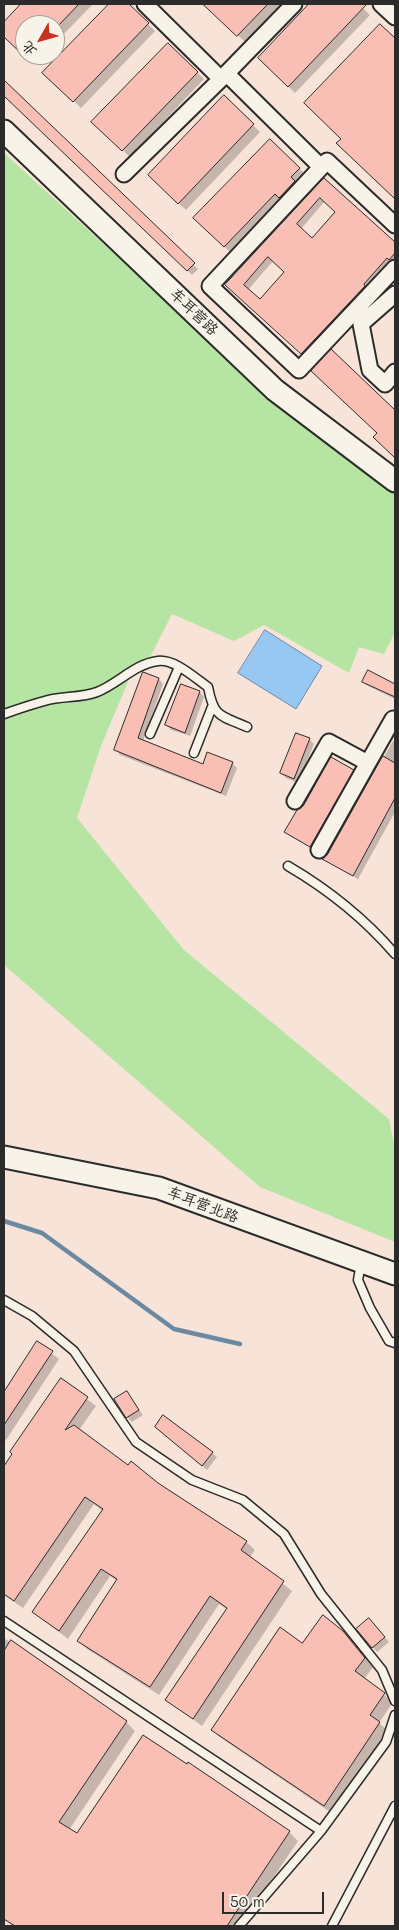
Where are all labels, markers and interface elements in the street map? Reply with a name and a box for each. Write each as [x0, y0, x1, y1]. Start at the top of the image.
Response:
north arrow [15, 15, 65, 65]
text: 北 [17, 38, 40, 60]
street label: 车耳营路 [166, 285, 222, 339]
street label: 车耳营北路 [165, 1183, 241, 1227]
scale bar [224, 1882, 326, 1914]
text: 50 m [230, 1891, 265, 1911]

